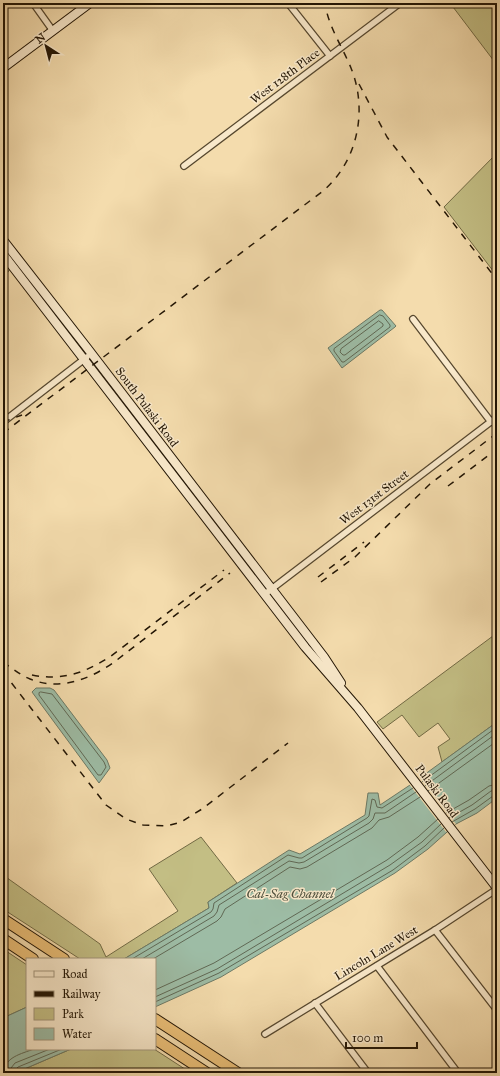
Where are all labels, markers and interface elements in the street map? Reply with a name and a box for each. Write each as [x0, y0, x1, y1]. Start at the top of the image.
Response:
north arrow [26, 26, 66, 66]
text: N [33, 30, 49, 46]
street label: West 128th Place [248, 45, 322, 107]
street label: South Pulaski Road [113, 364, 181, 450]
street label: West 131st Street [337, 466, 412, 527]
street label: Pulaski Road [412, 762, 462, 820]
water label: Cal-Sag Channel [246, 886, 335, 902]
street label: Lincoln Lane West [332, 922, 421, 983]
legend [26, 958, 156, 1050]
text: Road [62, 967, 88, 981]
text: Railway [62, 987, 101, 1001]
text: Park [62, 1007, 84, 1021]
scale bar [346, 1024, 417, 1050]
text: Water [62, 1027, 92, 1041]
text: 100 m [352, 1031, 383, 1045]

